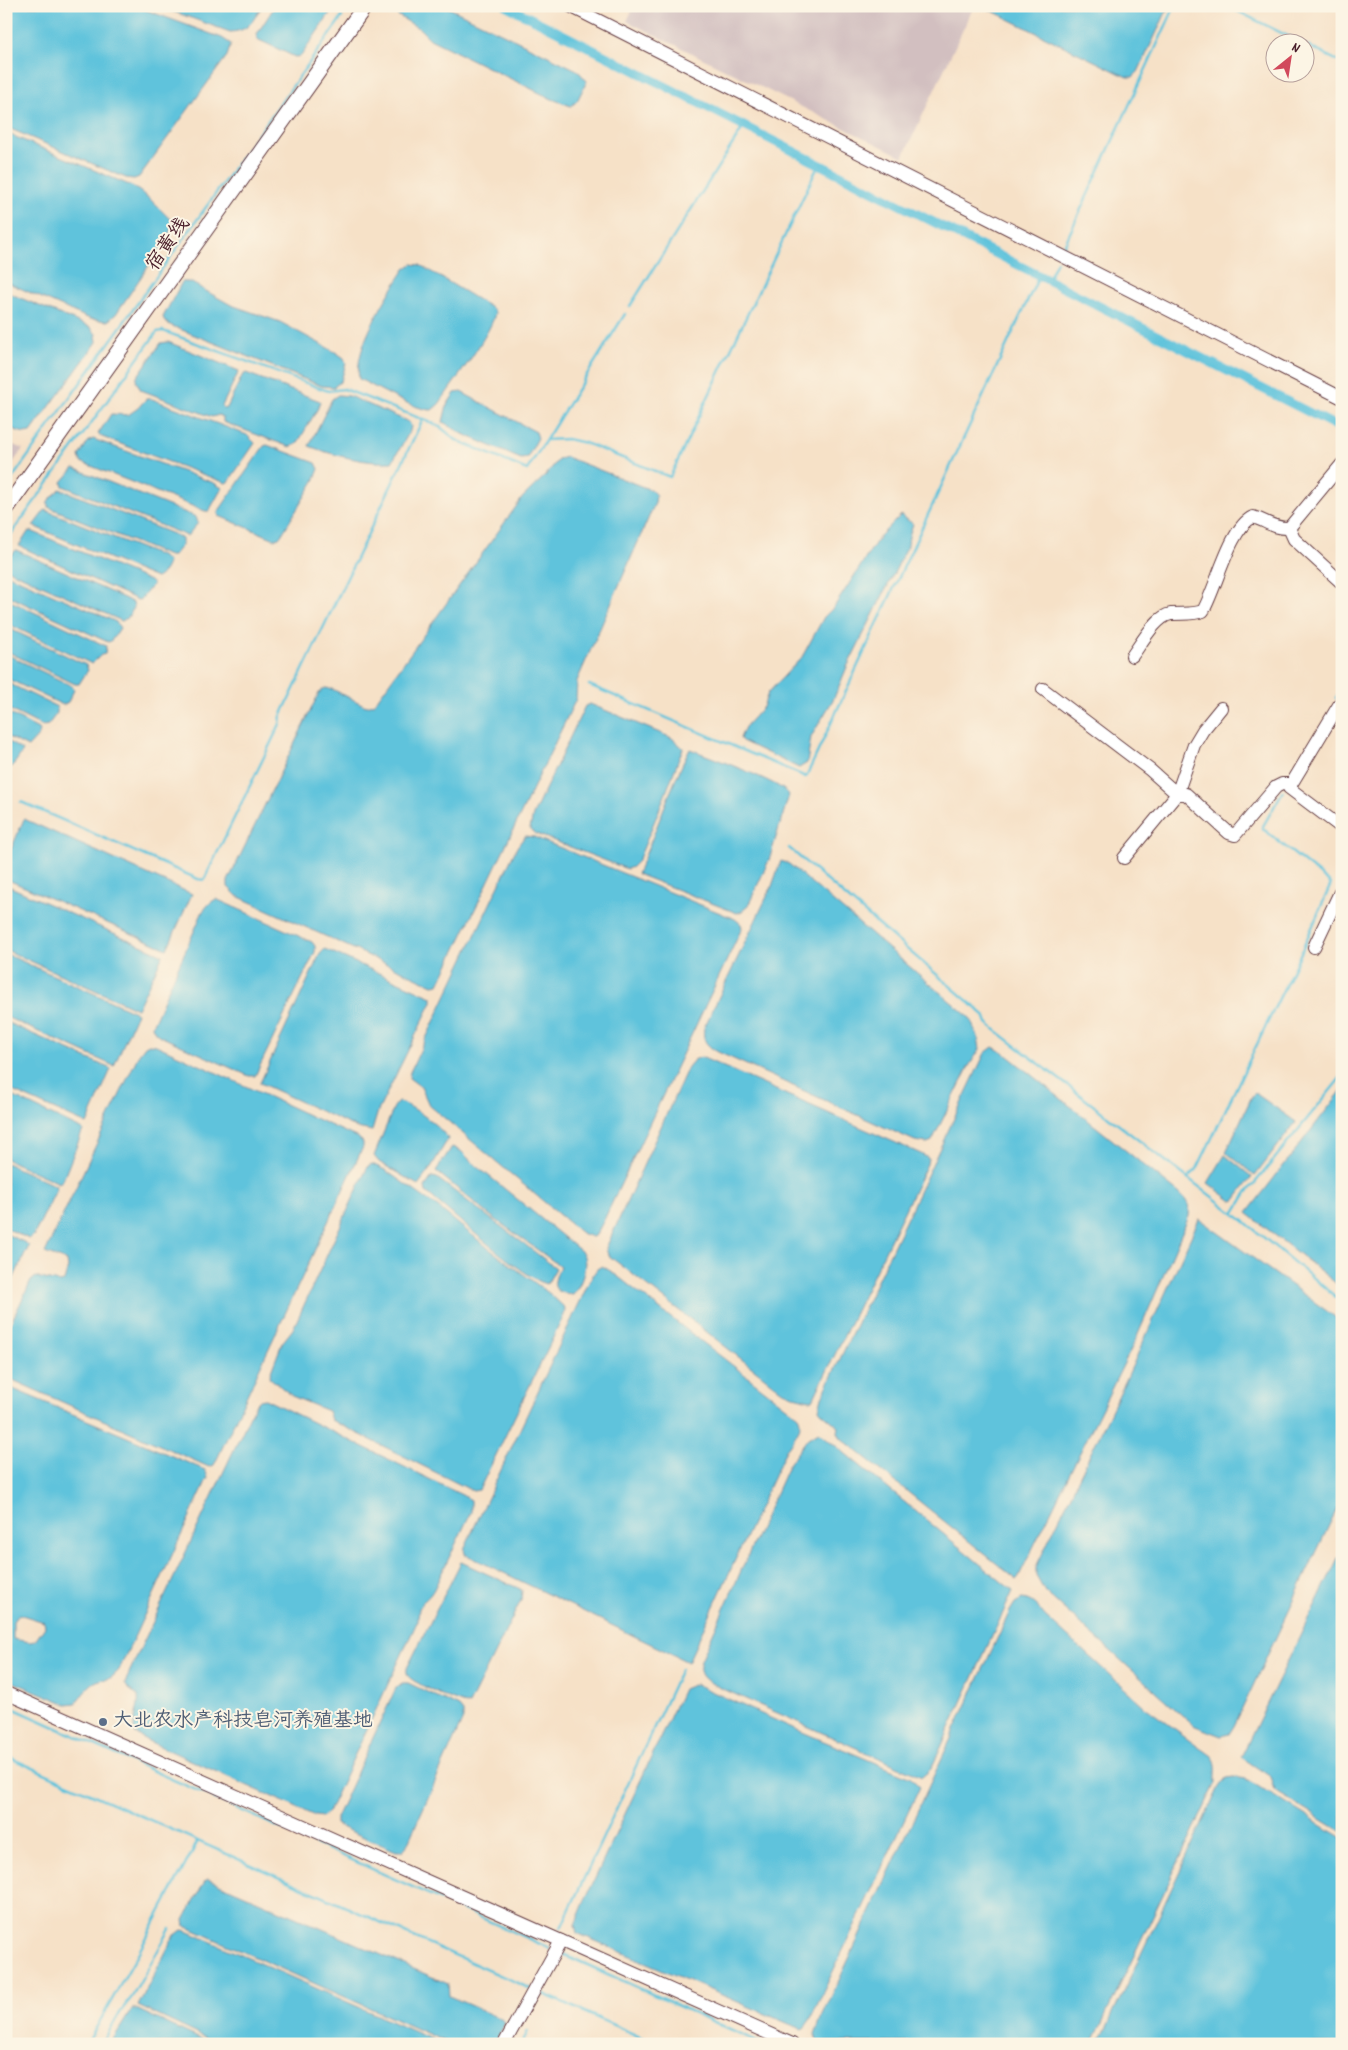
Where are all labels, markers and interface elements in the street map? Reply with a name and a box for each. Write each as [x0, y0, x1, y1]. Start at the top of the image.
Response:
north arrow [1266, 32, 1316, 82]
text: N [1288, 38, 1304, 59]
street label: 宿黄线 [140, 212, 198, 278]
place label: 大北农水产科技皂河养殖基地 [113, 1708, 373, 1736]
marker: 大北农水产科技皂河养殖基地 [97, 1716, 109, 1728]

